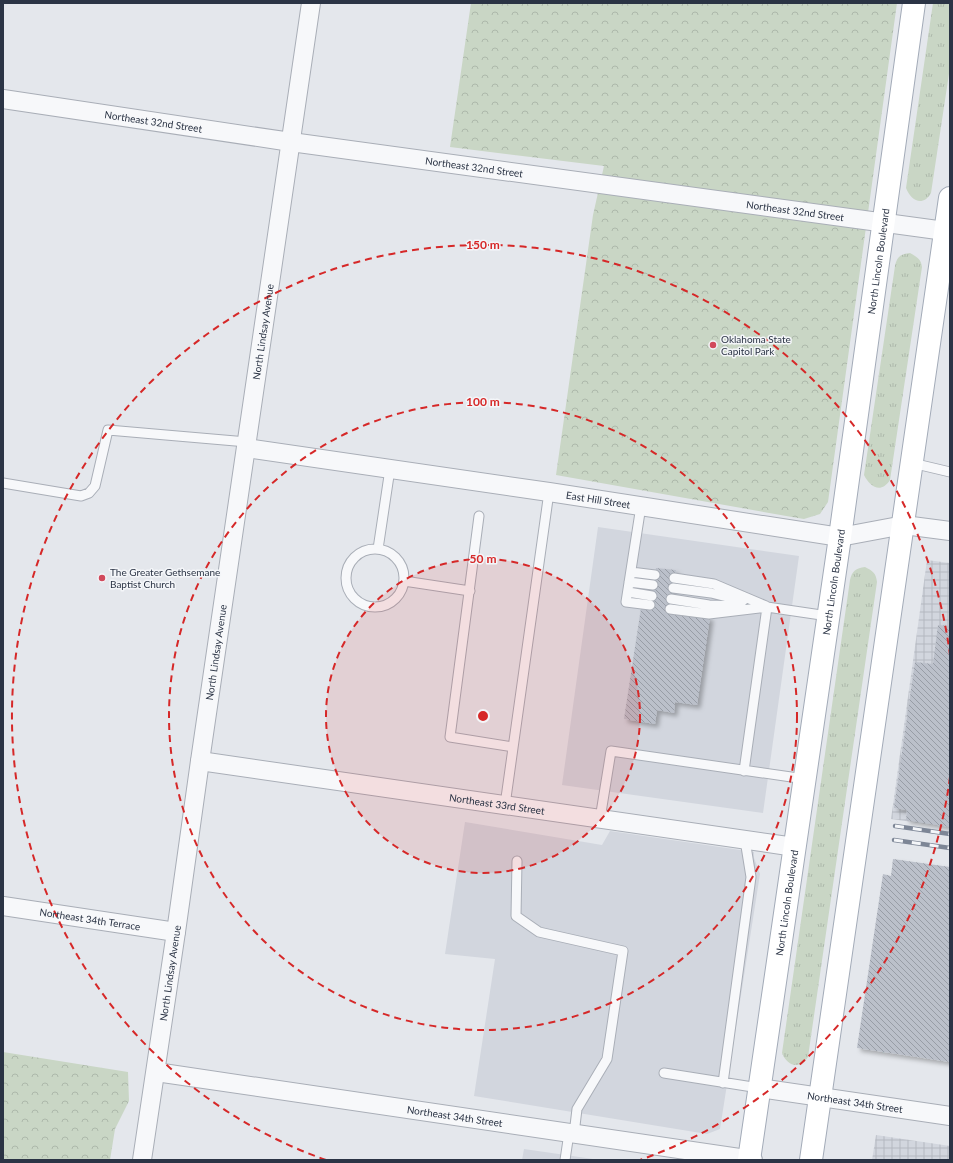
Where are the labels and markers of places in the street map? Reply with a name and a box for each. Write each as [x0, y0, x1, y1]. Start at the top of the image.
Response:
place label: Oklahoma State Capitol Park [721, 333, 791, 357]
marker: Oklahoma State Capitol Park [708, 340, 718, 350]
place label: The Greater Gethsemane Baptist Church [110, 566, 220, 590]
marker: The Greater Gethsemane Baptist Church [97, 573, 107, 583]
centre of rings [476, 709, 490, 723]

